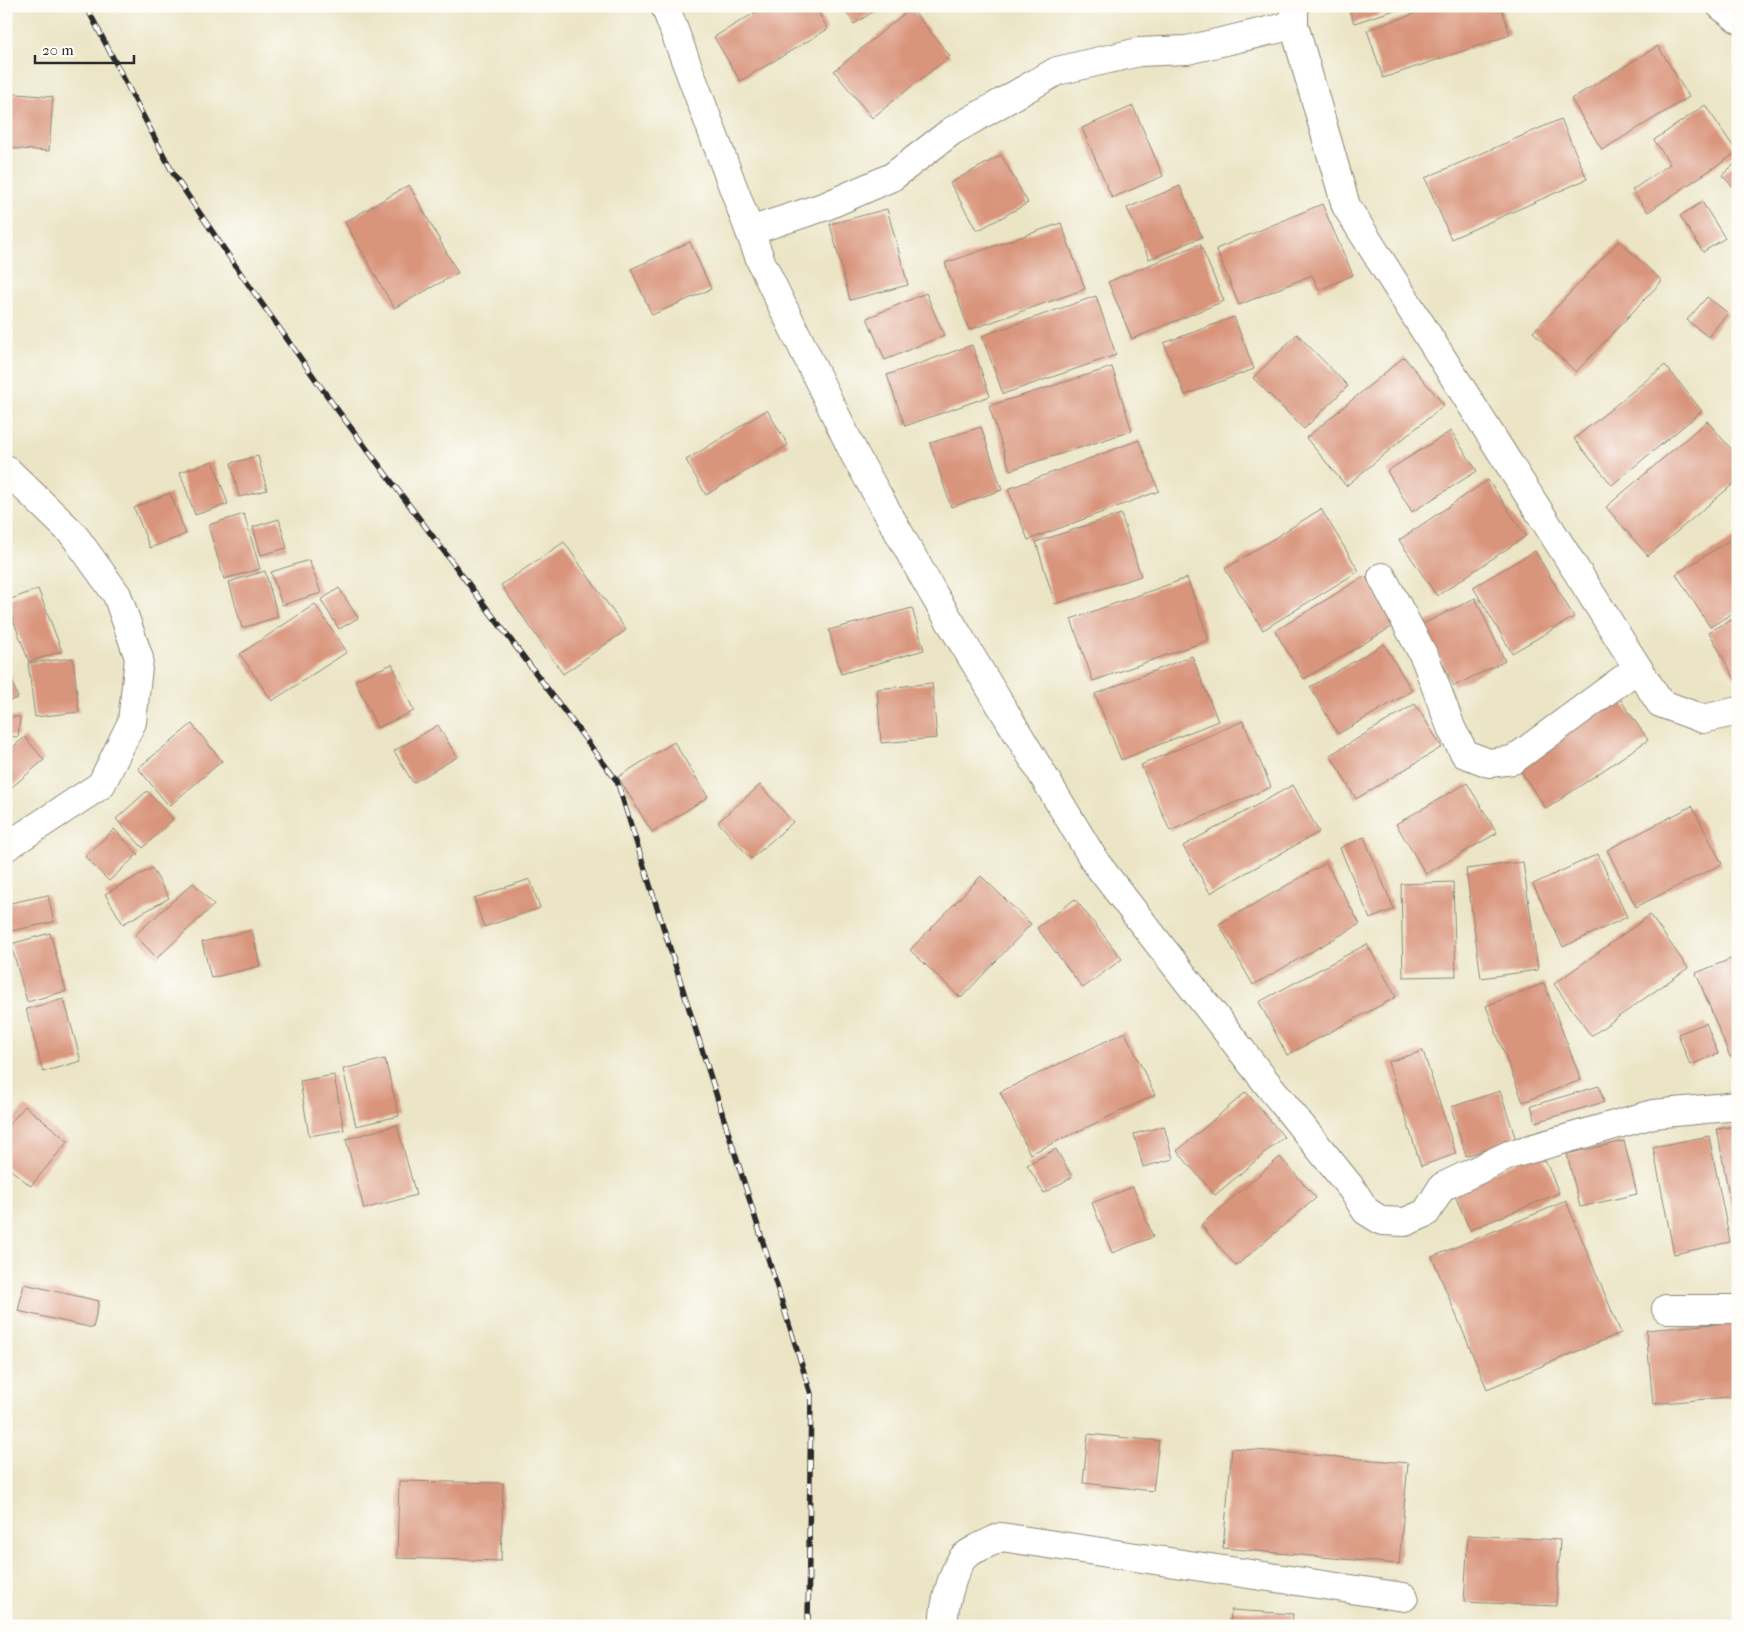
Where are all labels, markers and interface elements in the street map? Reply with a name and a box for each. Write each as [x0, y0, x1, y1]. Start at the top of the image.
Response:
scale bar [35, 32, 134, 64]
text: 20 m [42, 41, 74, 59]

